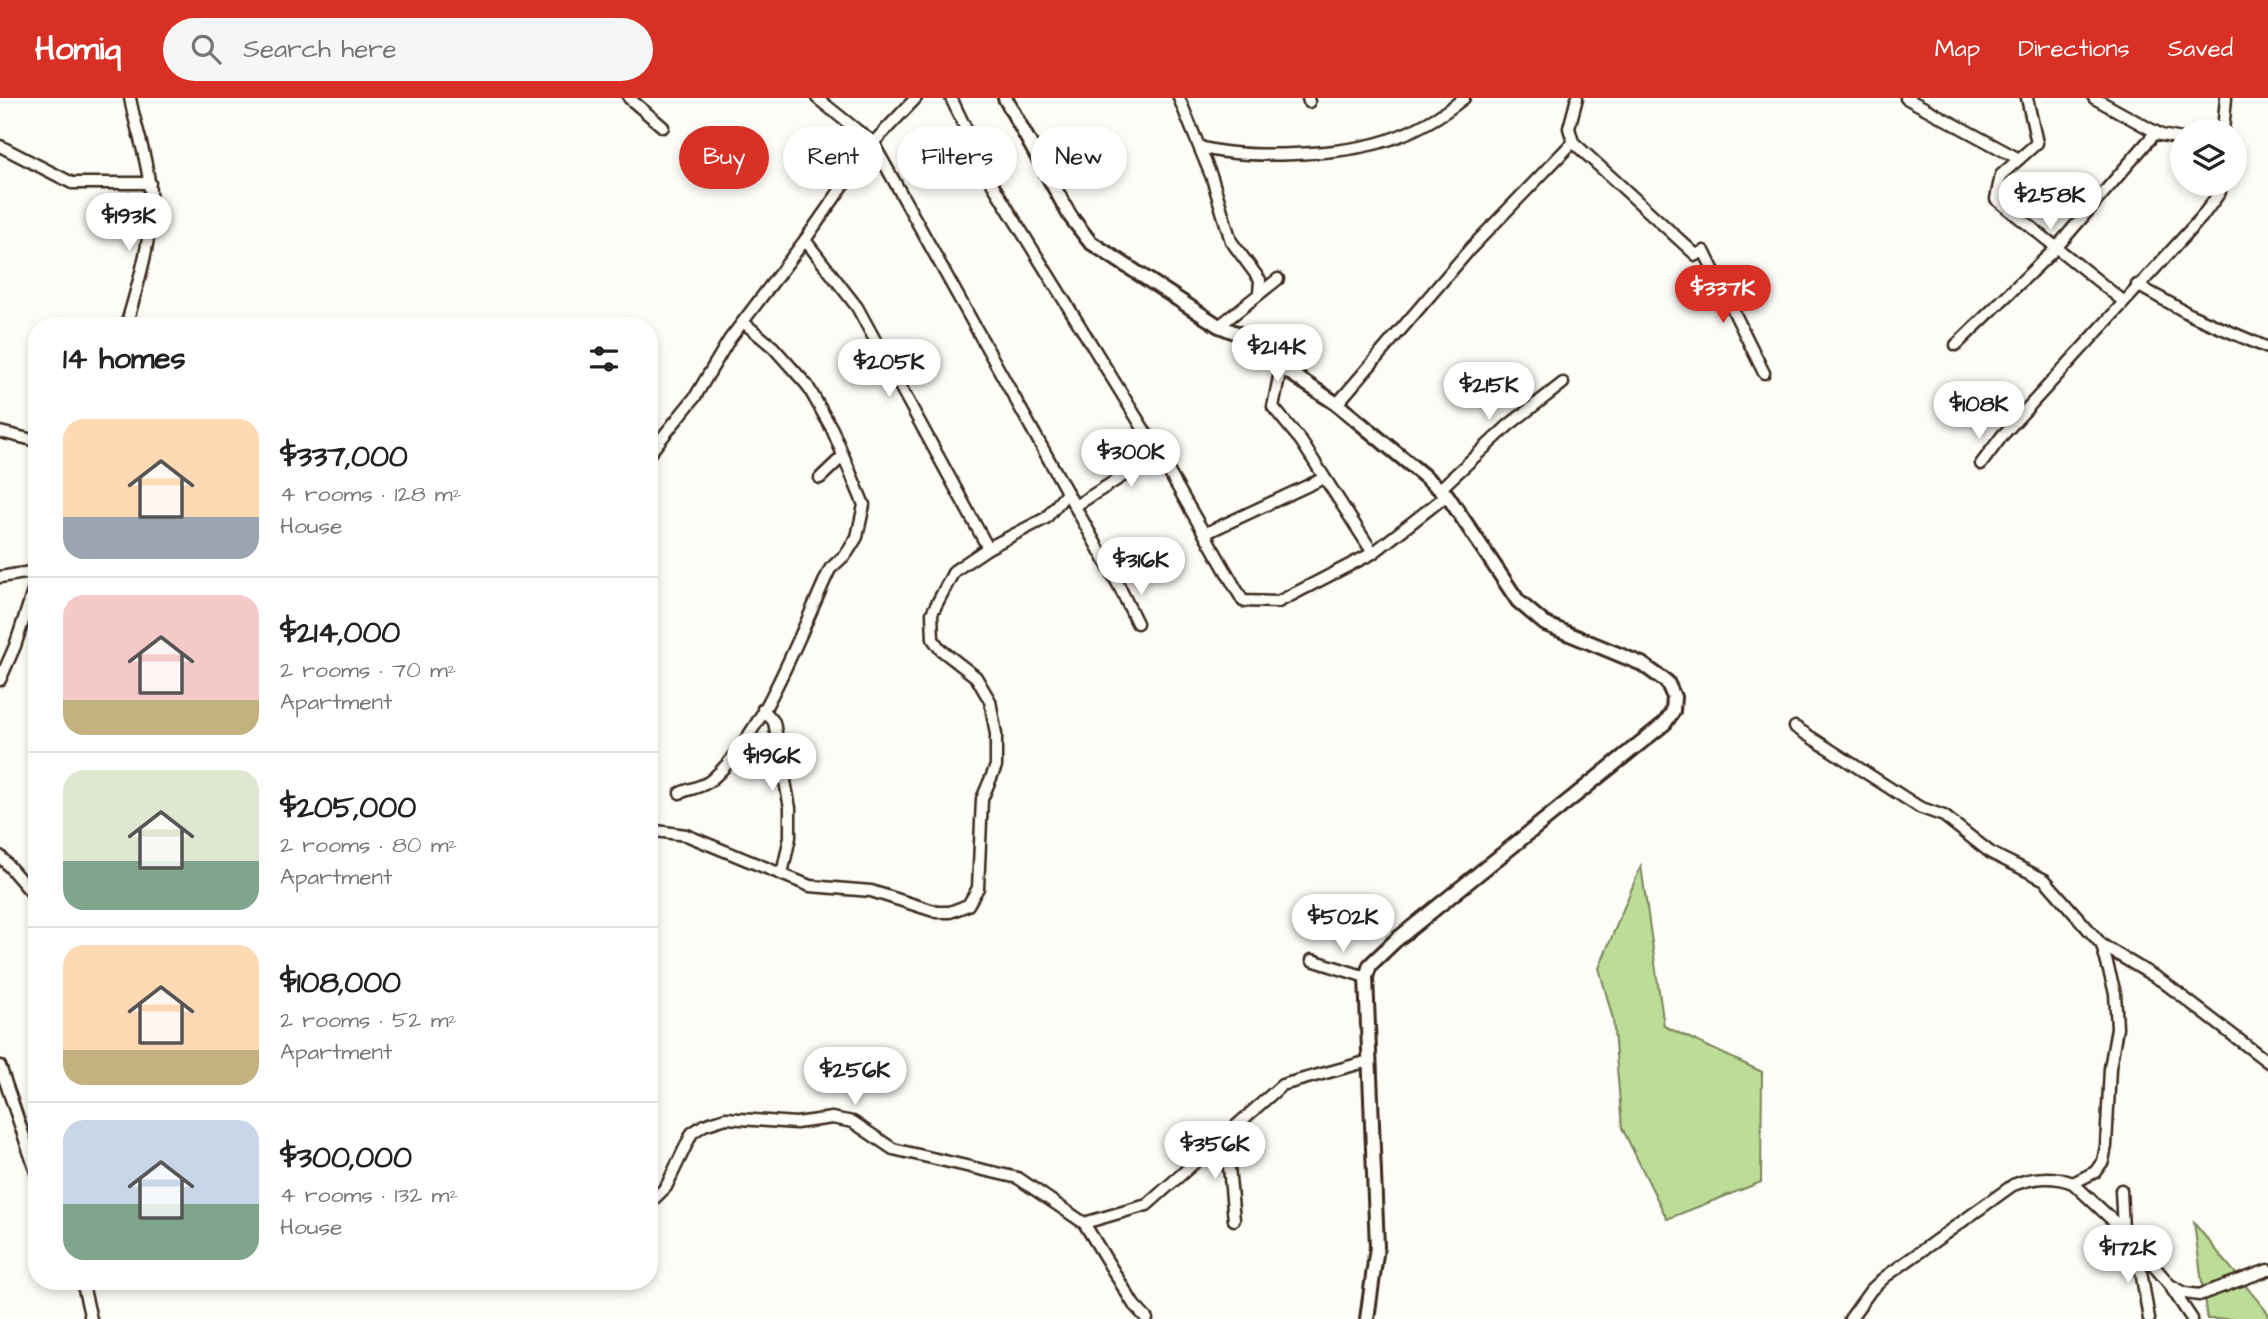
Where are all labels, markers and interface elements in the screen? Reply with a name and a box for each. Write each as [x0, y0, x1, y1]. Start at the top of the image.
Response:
search box [163, 18, 653, 81]
text: Homiq [35, 26, 121, 72]
icon: search [187, 30, 225, 68]
text: Search here [243, 31, 397, 67]
text: Map [1935, 32, 1980, 66]
text: Directions [2018, 32, 2130, 66]
text: Saved [2168, 32, 2233, 66]
map controls [2170, 119, 2247, 196]
button: layers [2170, 119, 2247, 196]
chip: Buy [679, 126, 769, 189]
chip: Rent [783, 126, 883, 189]
chip: Filters [897, 126, 1017, 189]
chip: New [1031, 126, 1127, 189]
pin: $258K [2001, 172, 2099, 232]
text: $258K [2014, 179, 2086, 211]
pin: $193K [80, 194, 178, 253]
text: $193K [102, 200, 156, 232]
pin: $337K [1674, 266, 1772, 325]
text: $337K [1691, 272, 1755, 304]
pin: $214K [1228, 324, 1326, 384]
text: $214K [1248, 331, 1306, 363]
text: 14 homes [63, 338, 186, 380]
icon: filters [585, 340, 623, 378]
pin: $205K [840, 340, 938, 399]
text: $205K [854, 346, 924, 378]
pin: $215K [1440, 362, 1538, 422]
text: $215K [1459, 369, 1519, 401]
pin: $108K [1930, 382, 2028, 441]
text: $108K [1949, 388, 2009, 420]
pin: $300K [1082, 430, 1180, 489]
text: $337,000 [280, 436, 408, 478]
text: $300K [1097, 436, 1165, 468]
icon: home [119, 447, 203, 531]
text: 4 rooms · 128 m² [280, 478, 461, 510]
text: House [280, 510, 343, 542]
pin: $316K [1092, 538, 1190, 597]
text: $316K [1113, 544, 1169, 576]
text: $214,000 [280, 612, 400, 654]
icon: home [119, 623, 203, 707]
text: 2 rooms · 70 m² [280, 654, 456, 686]
text: Apartment [280, 686, 392, 718]
pin: $196K [723, 734, 821, 793]
text: $196K [743, 740, 801, 772]
text: $205,000 [280, 787, 416, 829]
icon: home [119, 798, 203, 882]
text: 2 rooms · 80 m² [280, 829, 457, 861]
text: Apartment [280, 861, 392, 893]
pin: $502K [1294, 894, 1392, 954]
text: $502K [1308, 901, 1378, 933]
text: $108,000 [280, 962, 401, 1004]
icon: home [119, 973, 203, 1057]
text: 2 rooms · 52 m² [280, 1004, 457, 1036]
text: Apartment [280, 1036, 392, 1068]
pin: $256K [806, 1048, 904, 1107]
text: $256K [820, 1054, 890, 1086]
pin: $356K [1166, 1122, 1264, 1181]
text: $356K [1180, 1128, 1250, 1160]
text: $300,000 [280, 1137, 412, 1179]
icon: home [119, 1148, 203, 1232]
text: 4 rooms · 132 m² [280, 1179, 458, 1211]
text: House [280, 1211, 343, 1243]
pin: $172K [2079, 1226, 2177, 1285]
text: $172K [2100, 1232, 2156, 1264]

